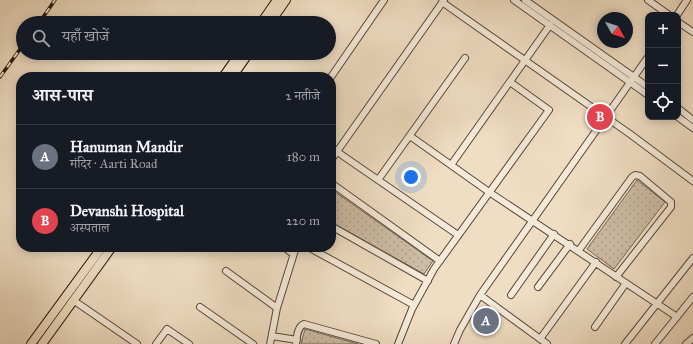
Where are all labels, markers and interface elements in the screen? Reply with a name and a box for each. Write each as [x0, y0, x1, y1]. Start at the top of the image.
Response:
north arrow [597, 12, 633, 48]
map controls [645, 12, 681, 120]
button: + [645, 12, 681, 48]
search box [16, 16, 336, 60]
icon: search [30, 27, 52, 49]
text: यहाँ खोजें [62, 27, 109, 45]
button: − [645, 48, 681, 84]
button: locate [645, 84, 681, 120]
text: आस-पास [32, 85, 93, 106]
text: 2 नतीजे [285, 88, 320, 104]
pin: B [587, 102, 613, 132]
text: Hanuman Mandir [70, 138, 183, 156]
text: A [41, 149, 49, 165]
text: 180 m [287, 149, 320, 165]
text: मंदिर · Aarti Road [70, 156, 158, 172]
your location [401, 167, 421, 187]
text: Devanshi Hospital [70, 202, 184, 220]
text: B [41, 213, 49, 229]
text: 220 m [286, 213, 320, 229]
text: अस्पताल [70, 220, 110, 236]
pin: A [473, 306, 499, 336]

